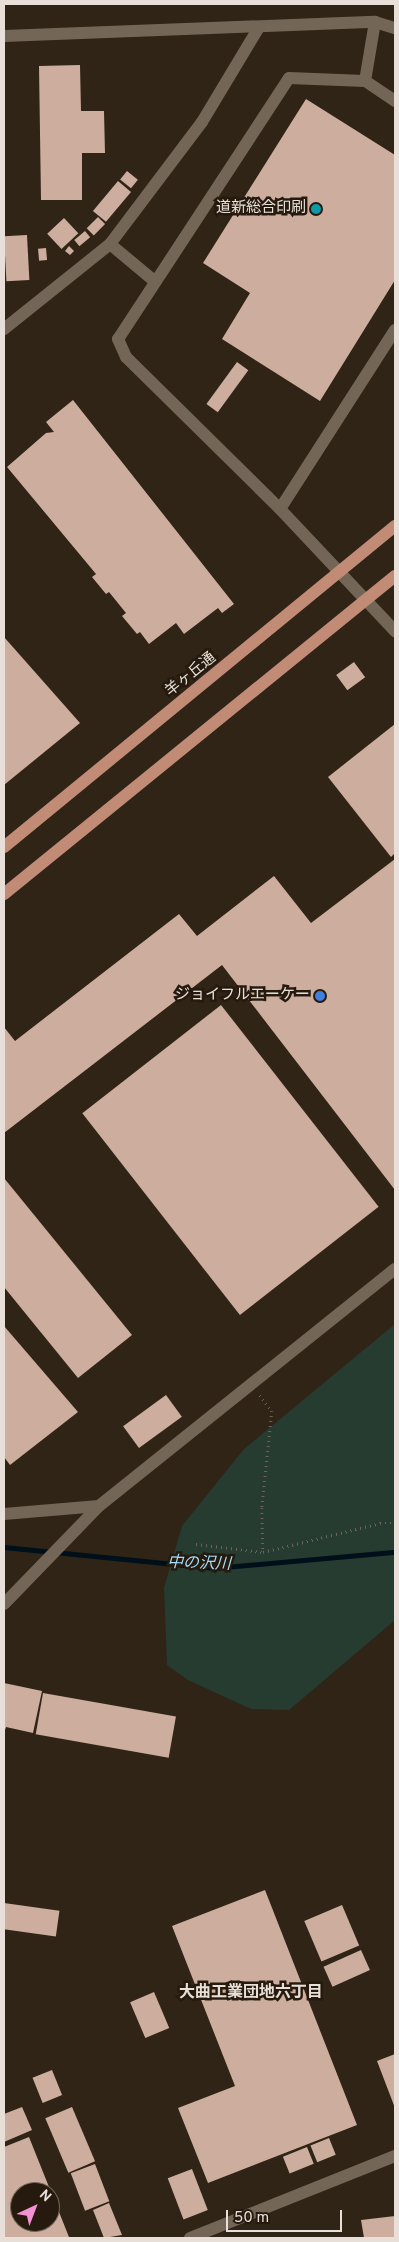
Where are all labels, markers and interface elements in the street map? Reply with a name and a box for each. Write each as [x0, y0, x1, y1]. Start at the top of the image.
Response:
place label: 道新総合印刷 [216, 200, 306, 218]
marker: 道新総合印刷 [310, 203, 322, 215]
street label: 羊ヶ丘通 [162, 649, 220, 701]
place label: ジョイフルエーケー [175, 987, 310, 1005]
marker: ジョイフルエーケー [314, 990, 326, 1002]
water label: 中の沢川 [167, 1553, 231, 1575]
district label: 大曲工業団地六丁目 [179, 1983, 323, 2003]
north arrow [10, 2182, 60, 2232]
text: N [35, 2187, 54, 2206]
scale bar [229, 2200, 345, 2232]
text: 50 m [234, 2209, 269, 2228]

